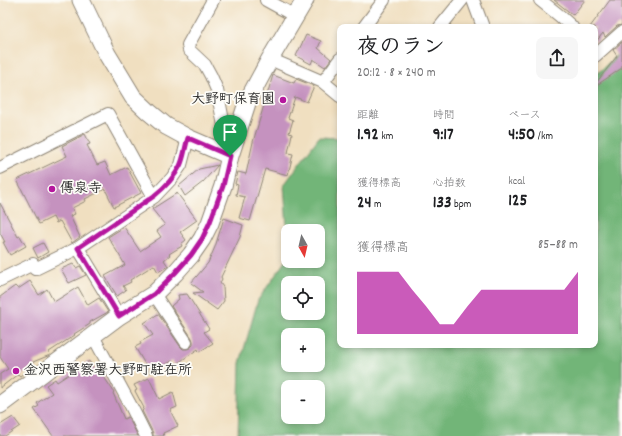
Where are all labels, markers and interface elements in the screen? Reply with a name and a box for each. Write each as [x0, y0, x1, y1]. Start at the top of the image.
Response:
text: 夜のラン [357, 33, 445, 64]
button: share [536, 37, 578, 79]
text: 20:12 · 8 × 240 m [357, 64, 436, 83]
place label: 大野町保育園 [191, 90, 275, 110]
marker: 大野町保育園 [278, 95, 288, 105]
text: 距離 [357, 108, 379, 124]
text: 時間 [433, 108, 455, 124]
text: ペース [508, 108, 541, 124]
pin [213, 115, 247, 156]
icon: arrive [219, 121, 241, 143]
text: 1.92 [357, 124, 379, 148]
text: 9:17 [433, 124, 454, 148]
text: 4:50 [508, 124, 535, 148]
text: km [379, 129, 393, 145]
text: /km [535, 129, 553, 145]
text: kcal [508, 174, 525, 190]
text: 獲得標高 [357, 176, 401, 192]
text: 心拍数 [433, 176, 466, 192]
place label: 傳泉寺 [60, 179, 102, 199]
marker: 傳泉寺 [47, 184, 57, 194]
text: 125 [508, 190, 527, 214]
text: 24 [357, 192, 371, 216]
text: 133 [433, 192, 451, 216]
text: m [371, 197, 382, 213]
text: bpm [451, 197, 471, 213]
north arrow [281, 224, 325, 268]
map controls [281, 224, 325, 424]
text: 85–88 m [538, 236, 578, 255]
text: 獲得標高 [357, 239, 409, 258]
button: locate [281, 276, 325, 320]
button: + [281, 328, 325, 372]
place label: 金沢西警察署大野町駐在所 [24, 361, 192, 381]
marker: 金沢西警察署大野町駐在所 [11, 366, 21, 376]
button: − [281, 380, 325, 424]

